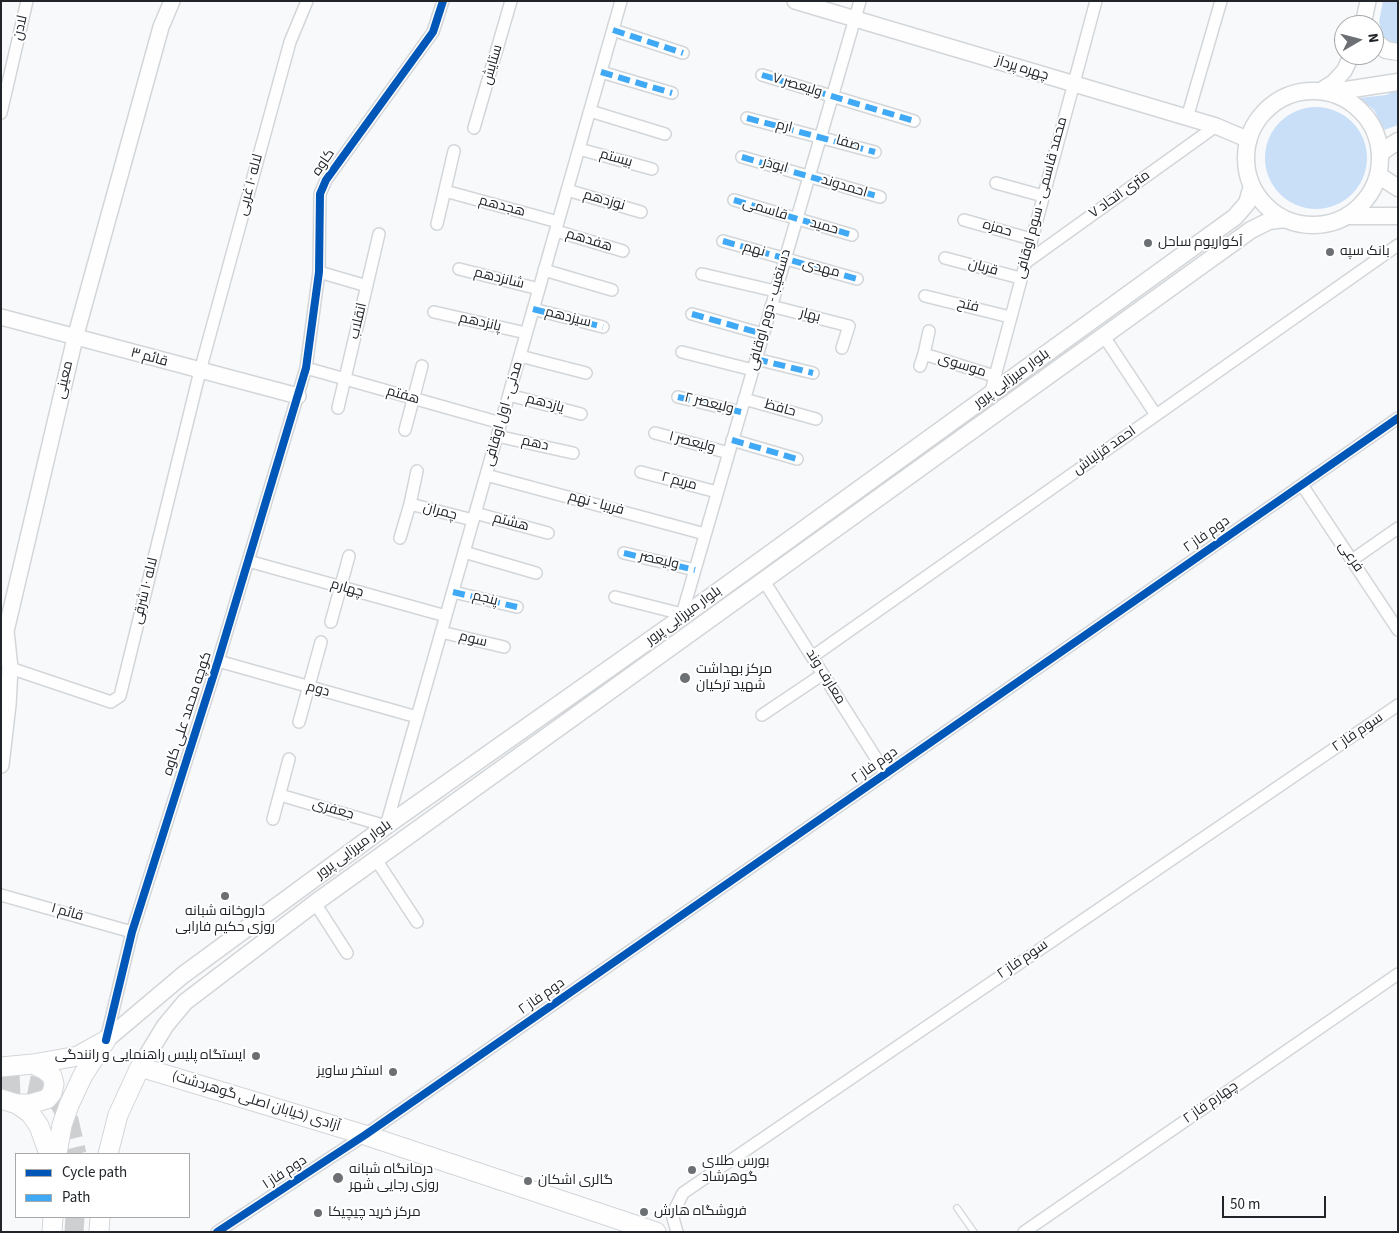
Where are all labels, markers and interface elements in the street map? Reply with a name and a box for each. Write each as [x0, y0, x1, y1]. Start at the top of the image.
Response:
street label: لادن [10, 14, 32, 42]
north arrow [1334, 15, 1384, 65]
text: N [1362, 32, 1383, 44]
street label: ستایش [479, 43, 507, 87]
street label: چهره پرداز [994, 53, 1050, 85]
street label: ولیعصر ۷ [770, 70, 824, 102]
street label: محمد قاسمی - سوم اوقافی [1012, 115, 1072, 281]
street label: ارم [774, 117, 794, 137]
street label: صفا [834, 133, 862, 155]
street label: کاوه [309, 146, 339, 180]
street label: بیستم [598, 146, 634, 172]
street label: لاله ۱۰ غربی [235, 152, 267, 218]
street label: ابوذر [760, 154, 790, 178]
street label: ۷ متری اتحاد [1086, 167, 1154, 223]
street label: احمدوند [819, 172, 869, 202]
street label: نوزدهم [581, 187, 627, 215]
street label: هجدهم [477, 193, 527, 221]
street label: قاسمی [741, 195, 789, 225]
street label: حمید [808, 215, 840, 239]
street label: حمزه [980, 217, 1014, 241]
street label: هفدهم [564, 226, 614, 256]
place label: آکواریوم ساحل [1158, 235, 1243, 251]
marker: آکواریوم ساحل [1142, 237, 1154, 249]
street label: نهم [741, 239, 767, 261]
place label: بانک سپه [1340, 244, 1390, 260]
marker: بانک سپه [1324, 246, 1336, 258]
street label: دستغیب - دوم اوقافی [745, 248, 795, 372]
street label: مهدی [800, 256, 842, 282]
street label: قربان [966, 256, 1000, 280]
street label: شانزدهم [472, 265, 526, 293]
street label: فتح [956, 295, 980, 317]
street label: انقلاب [347, 301, 371, 341]
street label: سیزدهم [543, 304, 593, 332]
street label: بهار [798, 305, 822, 327]
street label: پانزدهم [457, 310, 503, 336]
street label: قائم ۳ [129, 345, 169, 371]
street label: بلوار میرزایی پرور [971, 346, 1053, 412]
street label: موسوی [936, 350, 988, 382]
street label: معینی [52, 359, 78, 401]
street label: مدنی - اول اوقافی [481, 360, 527, 468]
street label: هفتم [385, 383, 421, 409]
street label: ولیعصر ۲ [683, 390, 735, 418]
street label: یازدهم [524, 391, 566, 417]
street label: حافظ [763, 397, 797, 421]
street label: احمد قزلباش [1070, 423, 1140, 479]
street label: ولیعصر ۱ [667, 429, 717, 457]
street label: دهم [520, 433, 550, 455]
street label: مریم ۲ [659, 469, 699, 495]
street label: فریبا - نهم [566, 489, 626, 519]
street label: چمران [421, 499, 459, 525]
street label: هشتم [491, 510, 531, 536]
street label: دوم فاز ۲ [1181, 513, 1233, 557]
street label: فرعی [1334, 538, 1366, 576]
street label: ولیعصر [638, 548, 680, 574]
street label: لاله ۱۰ شرقی [130, 556, 162, 626]
street label: چهارم [329, 576, 365, 602]
street label: بلوار میرزایی پرور [643, 583, 725, 649]
street label: پنجم [471, 588, 499, 610]
street label: سوم [457, 628, 489, 652]
street label: معارف وند [801, 646, 849, 708]
street label: کوچه محمد علی کاوه [160, 650, 216, 778]
place label: مرکز بهداشت شهید ترکیان [696, 662, 772, 694]
marker: مرکز بهداشت شهید ترکیان [678, 671, 692, 685]
street label: دوم [305, 679, 331, 701]
street label: سوم فاز ۲ [1329, 710, 1387, 756]
street label: دوم فاز ۲ [849, 744, 901, 788]
street label: جعفری [310, 796, 356, 824]
street label: بلوار میرزایی پرور [313, 817, 395, 883]
marker: داروخانه شبانه روزی حکیم فارابی [219, 890, 231, 902]
street label: قائم ۱ [49, 900, 85, 926]
place label: داروخانه شبانه روزی حکیم فارابی [175, 904, 275, 936]
street label: سوم فاز ۲ [994, 937, 1052, 983]
street label: دوم فاز ۲ [516, 975, 568, 1019]
place label: ایستگاه پلیس راهنمایی و رانندگی [55, 1048, 246, 1064]
marker: ایستگاه پلیس راهنمایی و رانندگی [250, 1050, 262, 1062]
place label: استخر ساویز [317, 1064, 383, 1080]
marker: استخر ساویز [387, 1066, 399, 1078]
street label: آزادی (خیابان اصلی گوهردشت) [170, 1068, 342, 1136]
street label: چهارم فاز ۲ [1180, 1078, 1242, 1128]
legend [15, 1153, 190, 1218]
street label: دوم فاز ۱ [260, 1153, 310, 1193]
place label: بورس طلای گوهرشاد [702, 1154, 770, 1186]
text: Cycle path [62, 1162, 127, 1183]
place label: درمانگاه شبانه روزی رجایی شهر [349, 1162, 439, 1194]
marker: بورس طلای گوهرشاد [686, 1164, 698, 1176]
marker: درمانگاه شبانه روزی رجایی شهر [331, 1171, 345, 1185]
place label: گالری اشکان [538, 1173, 613, 1189]
marker: گالری اشکان [522, 1175, 534, 1187]
scale bar [1224, 1186, 1328, 1218]
text: Path [62, 1187, 90, 1208]
text: 50 m [1230, 1194, 1260, 1215]
place label: فروشگاه هارش [654, 1204, 747, 1220]
place label: مرکز خرید چیچیکا [328, 1205, 421, 1221]
marker: فروشگاه هارش [638, 1206, 650, 1218]
marker: مرکز خرید چیچیکا [312, 1207, 324, 1219]

